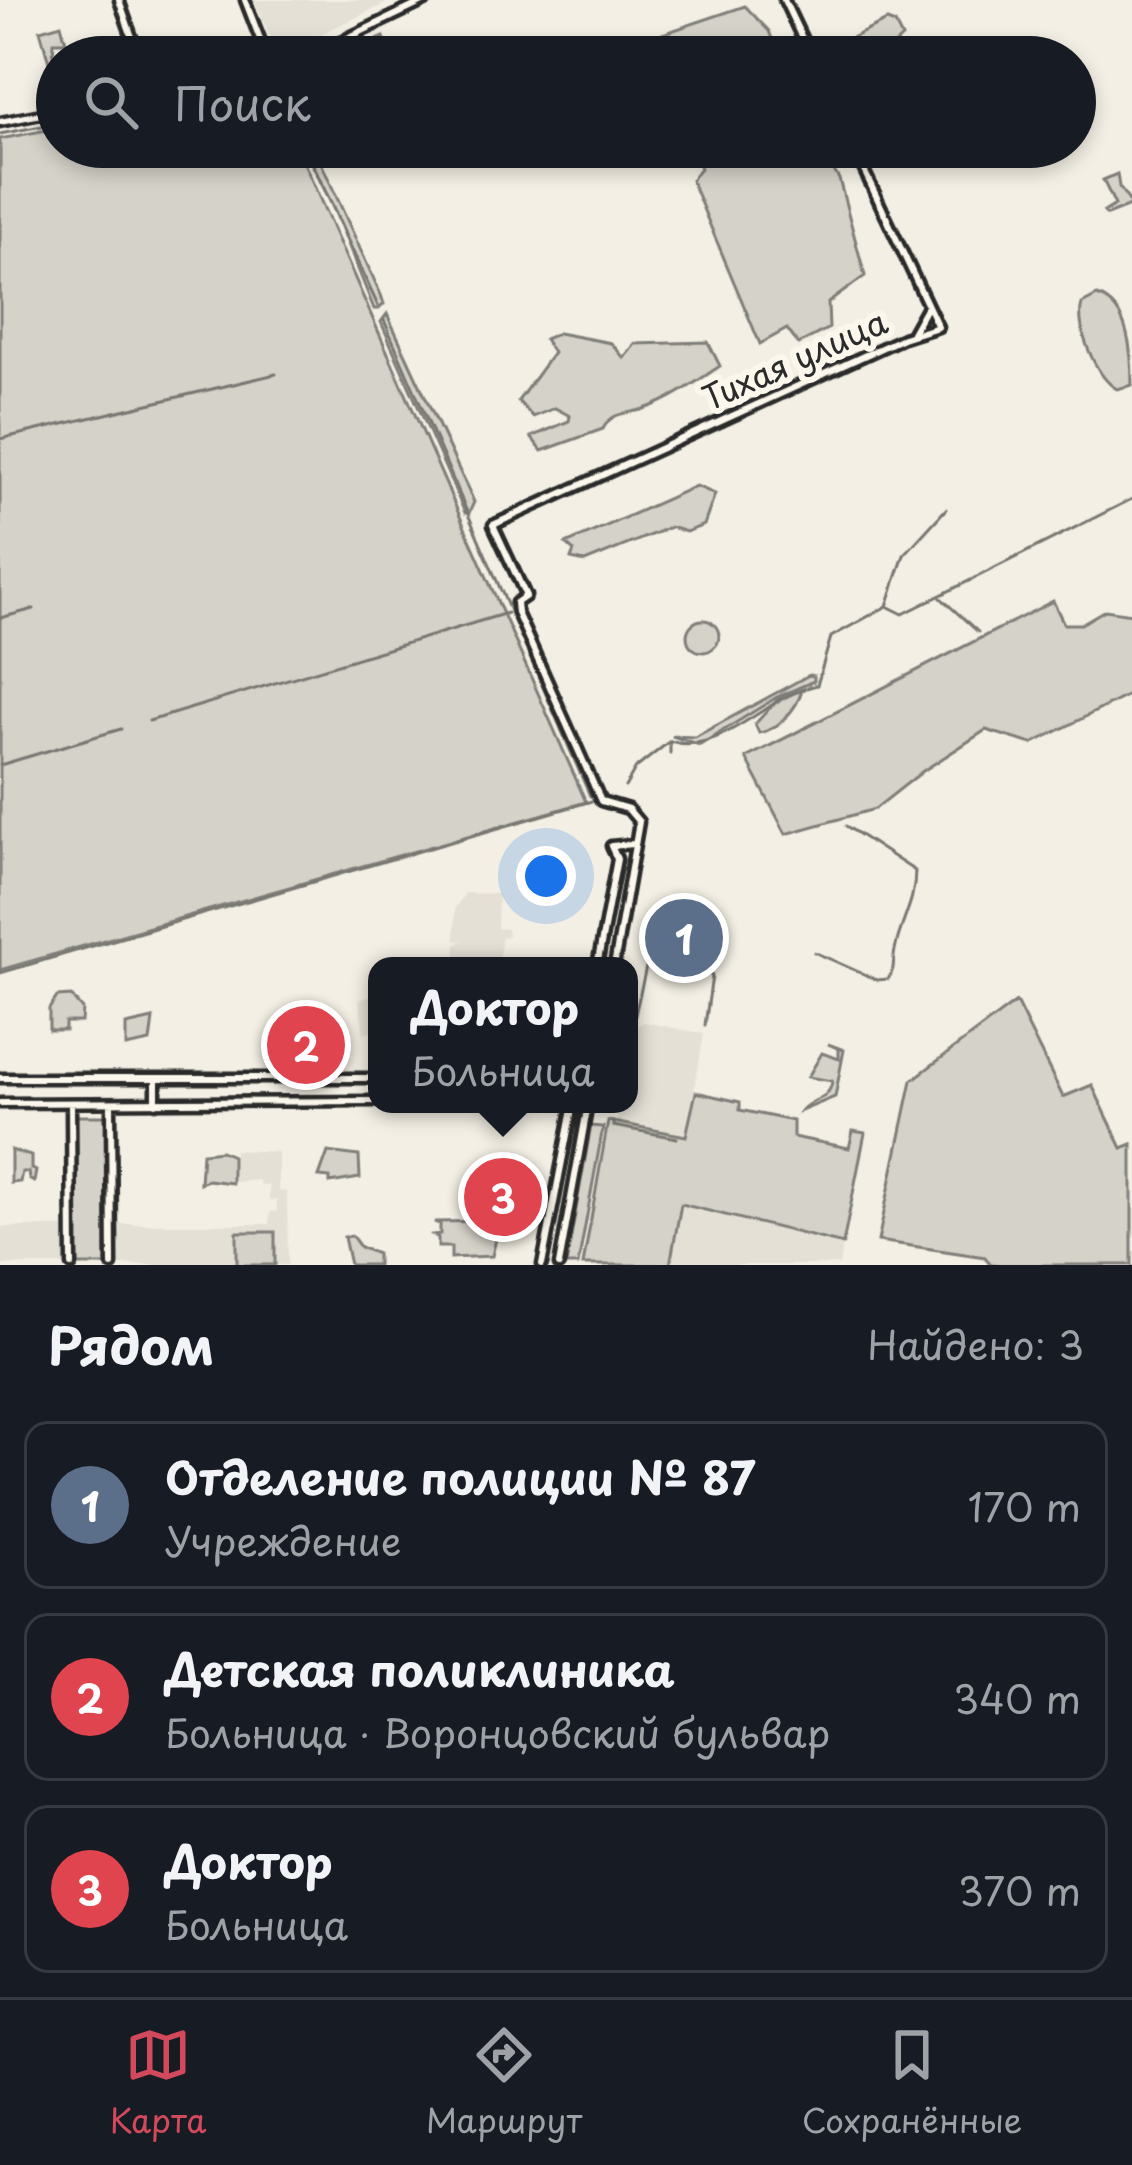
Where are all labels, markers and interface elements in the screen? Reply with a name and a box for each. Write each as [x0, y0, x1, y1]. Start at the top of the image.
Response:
search box [36, 36, 1096, 168]
text: Поиск [174, 68, 311, 136]
icon: search [78, 69, 144, 135]
street label: Тихая улица [694, 295, 895, 421]
your location [516, 846, 576, 906]
pin: 1 [645, 893, 723, 983]
popup [368, 957, 638, 1113]
text: Доктор [411, 972, 579, 1040]
pin: 2 [267, 1000, 345, 1090]
text: Больница [411, 1040, 595, 1099]
pin: 3 [464, 1152, 542, 1242]
text: Рядом [48, 1305, 214, 1382]
text: Найдено: 3 [867, 1314, 1084, 1373]
text: Отделение полиции № 87 [165, 1442, 755, 1510]
text: 1 [81, 1476, 99, 1535]
text: 170 m [968, 1476, 1081, 1535]
text: Учреждение [165, 1510, 402, 1569]
text: Детская поликлиника [165, 1634, 675, 1702]
text: 2 [76, 1668, 104, 1727]
text: 340 m [953, 1668, 1081, 1727]
text: Больница · Воронцовский бульвар [165, 1702, 830, 1761]
text: Доктор [165, 1826, 333, 1894]
text: 3 [77, 1860, 103, 1919]
text: 370 m [958, 1860, 1081, 1919]
text: Больница [165, 1894, 348, 1953]
tab: Карта [110, 2022, 207, 2144]
tab: Маршрут [426, 2022, 582, 2144]
tab: Сохранённые [802, 2022, 1022, 2144]

